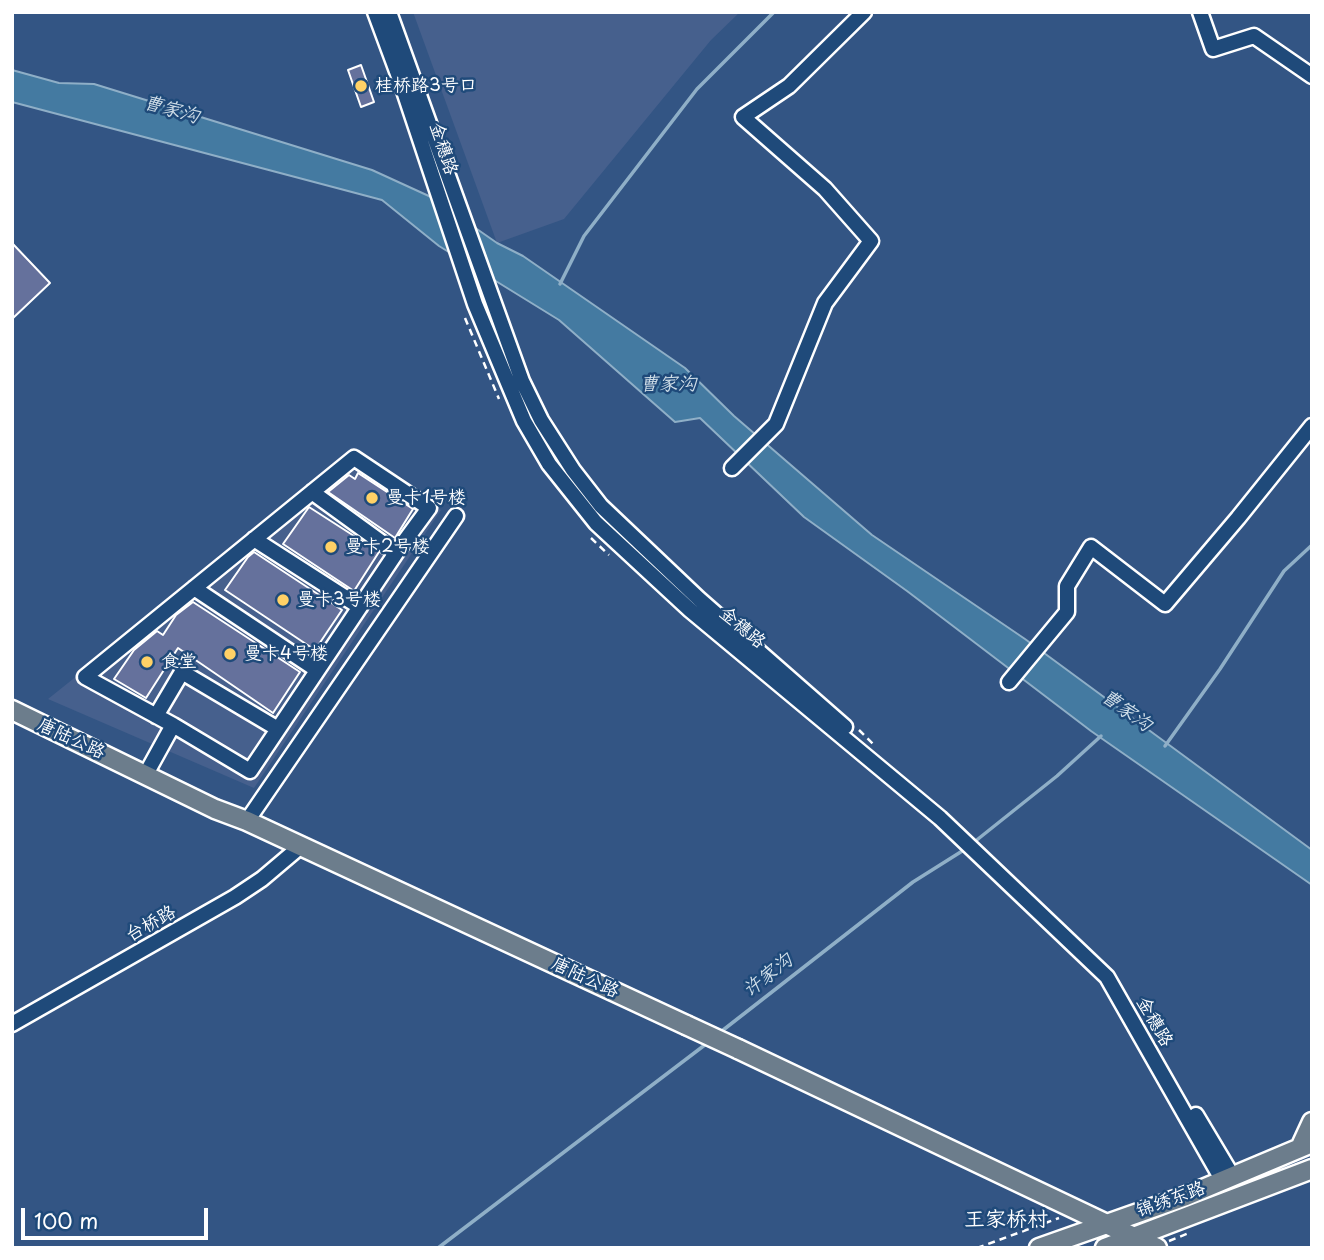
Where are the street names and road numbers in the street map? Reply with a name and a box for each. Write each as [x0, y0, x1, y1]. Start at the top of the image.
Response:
street label: 金穗路 [424, 120, 462, 178]
street label: 金穗路 [714, 602, 770, 654]
street label: 唐陆公路 [34, 714, 108, 764]
street label: 台桥路 [122, 901, 180, 947]
street label: 唐陆公路 [548, 953, 622, 1003]
street label: 金穗路 [1131, 993, 1177, 1051]
street label: 锦绣东路 [1133, 1178, 1209, 1222]

